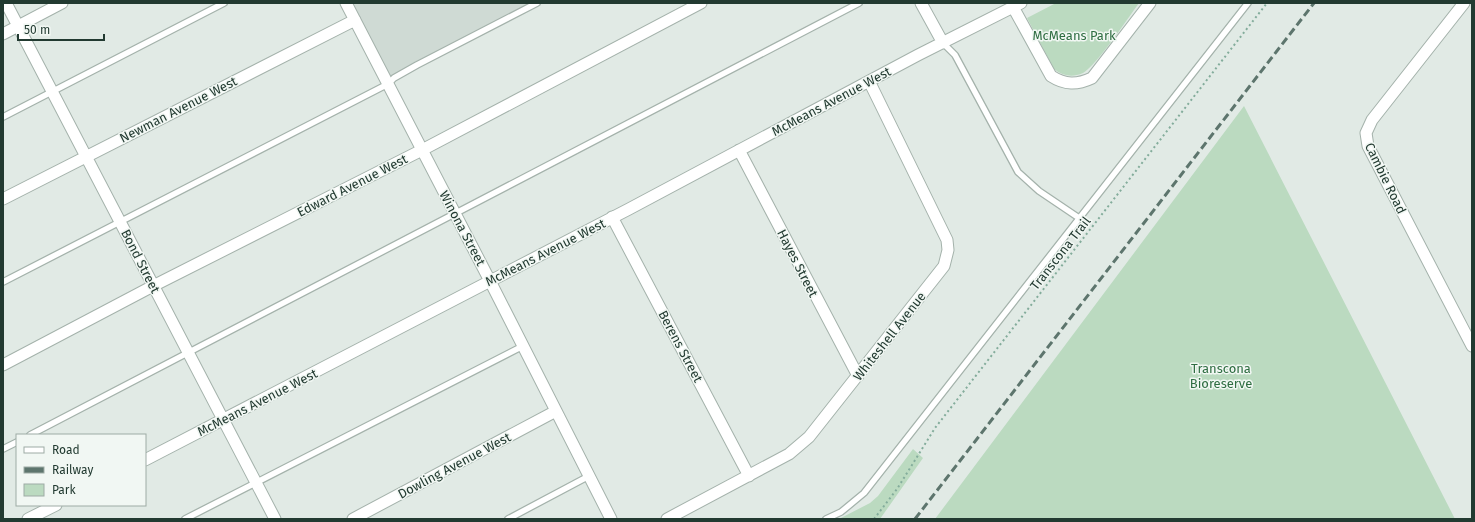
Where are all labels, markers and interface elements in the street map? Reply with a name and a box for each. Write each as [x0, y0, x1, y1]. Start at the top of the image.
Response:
scale bar [18, 16, 104, 42]
text: 50 m [24, 23, 50, 37]
park label: McMeans Park [1032, 28, 1116, 43]
street label: McMeans Avenue West [769, 64, 894, 139]
street label: Newman Avenue West [117, 73, 240, 146]
street label: Cambie Road [1362, 140, 1409, 216]
street label: Edward Avenue West [295, 151, 410, 220]
street label: Winona Street [436, 188, 489, 269]
street label: Transcona Trail [1027, 214, 1094, 293]
street label: McMeans Avenue West [483, 216, 608, 289]
street label: Bond Street [118, 227, 163, 296]
street label: Hayes Street [774, 227, 821, 300]
street label: Whiteshell Avenue [850, 289, 929, 384]
street label: Berens Street [655, 308, 706, 385]
park label: Transcona Bioreserve [1190, 361, 1252, 391]
street label: McMeans Avenue West [195, 366, 320, 439]
street label: Dowling Avenue West [395, 429, 513, 502]
legend [16, 434, 146, 506]
text: Road [52, 443, 80, 457]
text: Railway [52, 463, 93, 477]
text: Park [52, 483, 76, 497]

